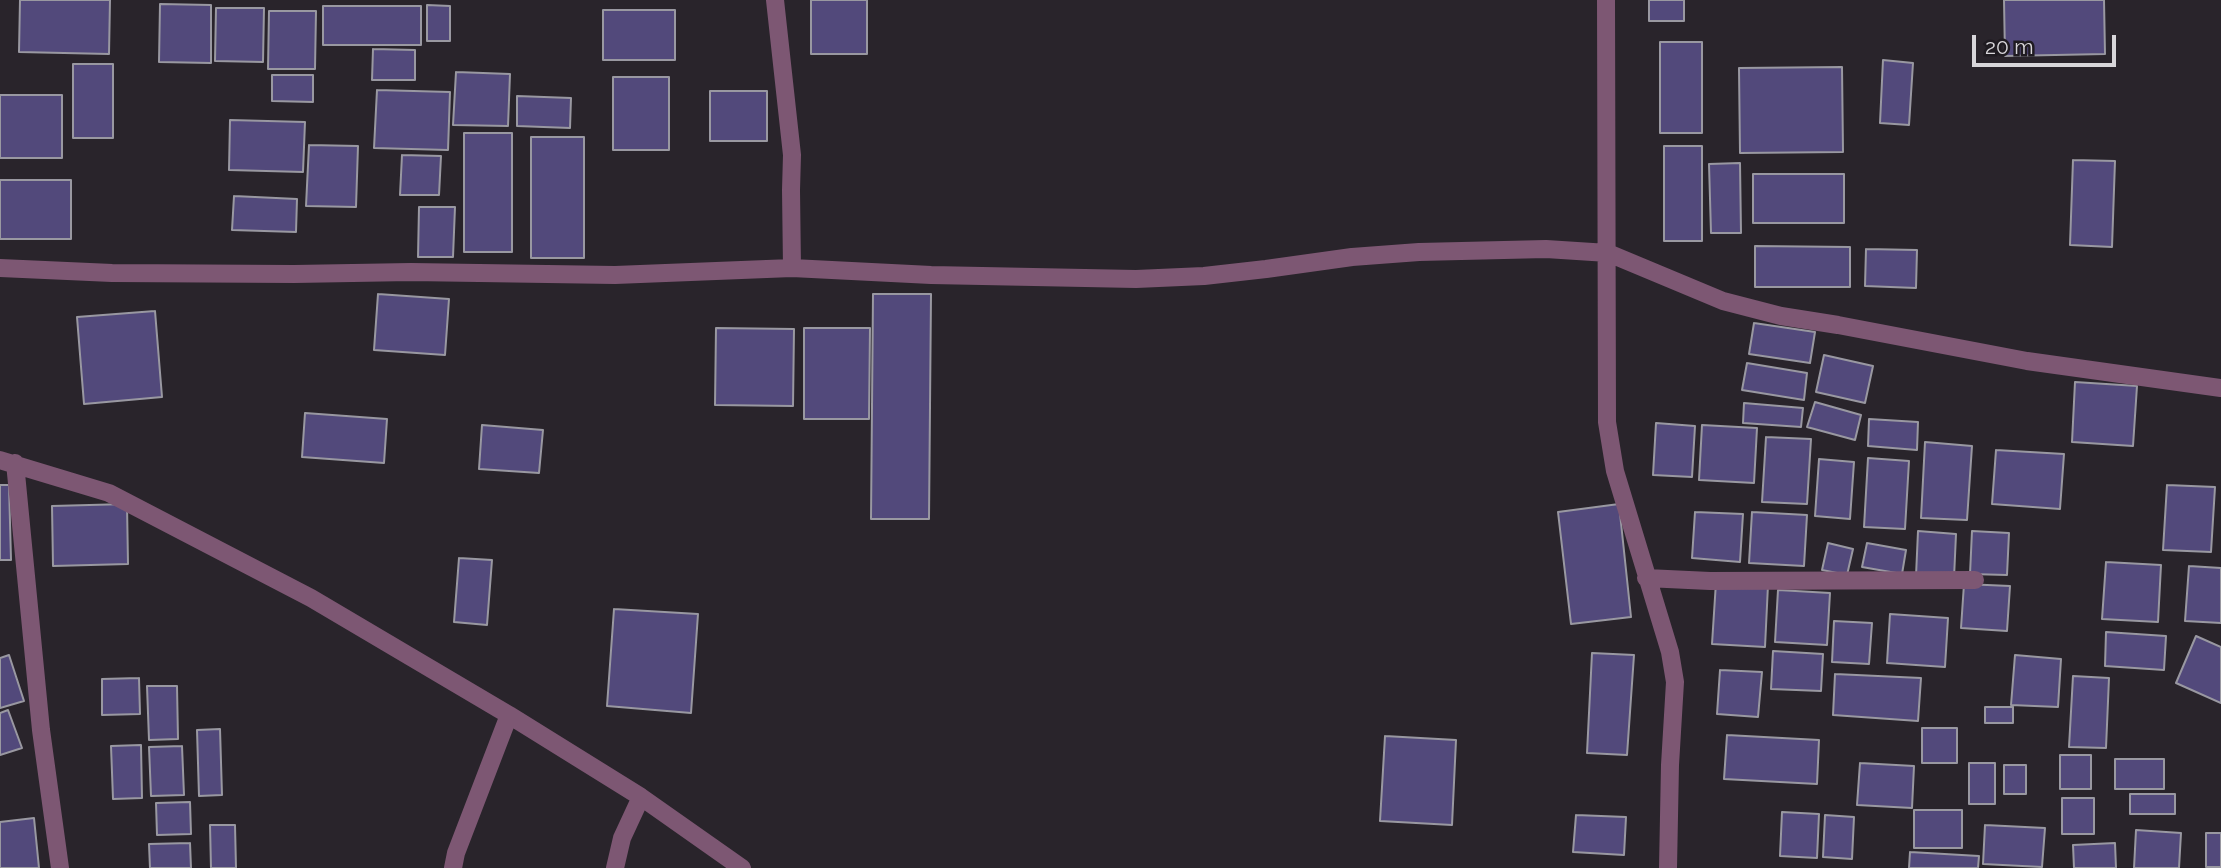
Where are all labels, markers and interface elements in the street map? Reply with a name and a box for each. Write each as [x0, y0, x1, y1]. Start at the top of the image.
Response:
scale bar [1976, 21, 2120, 65]
text: 20 m [1985, 34, 2033, 59]

